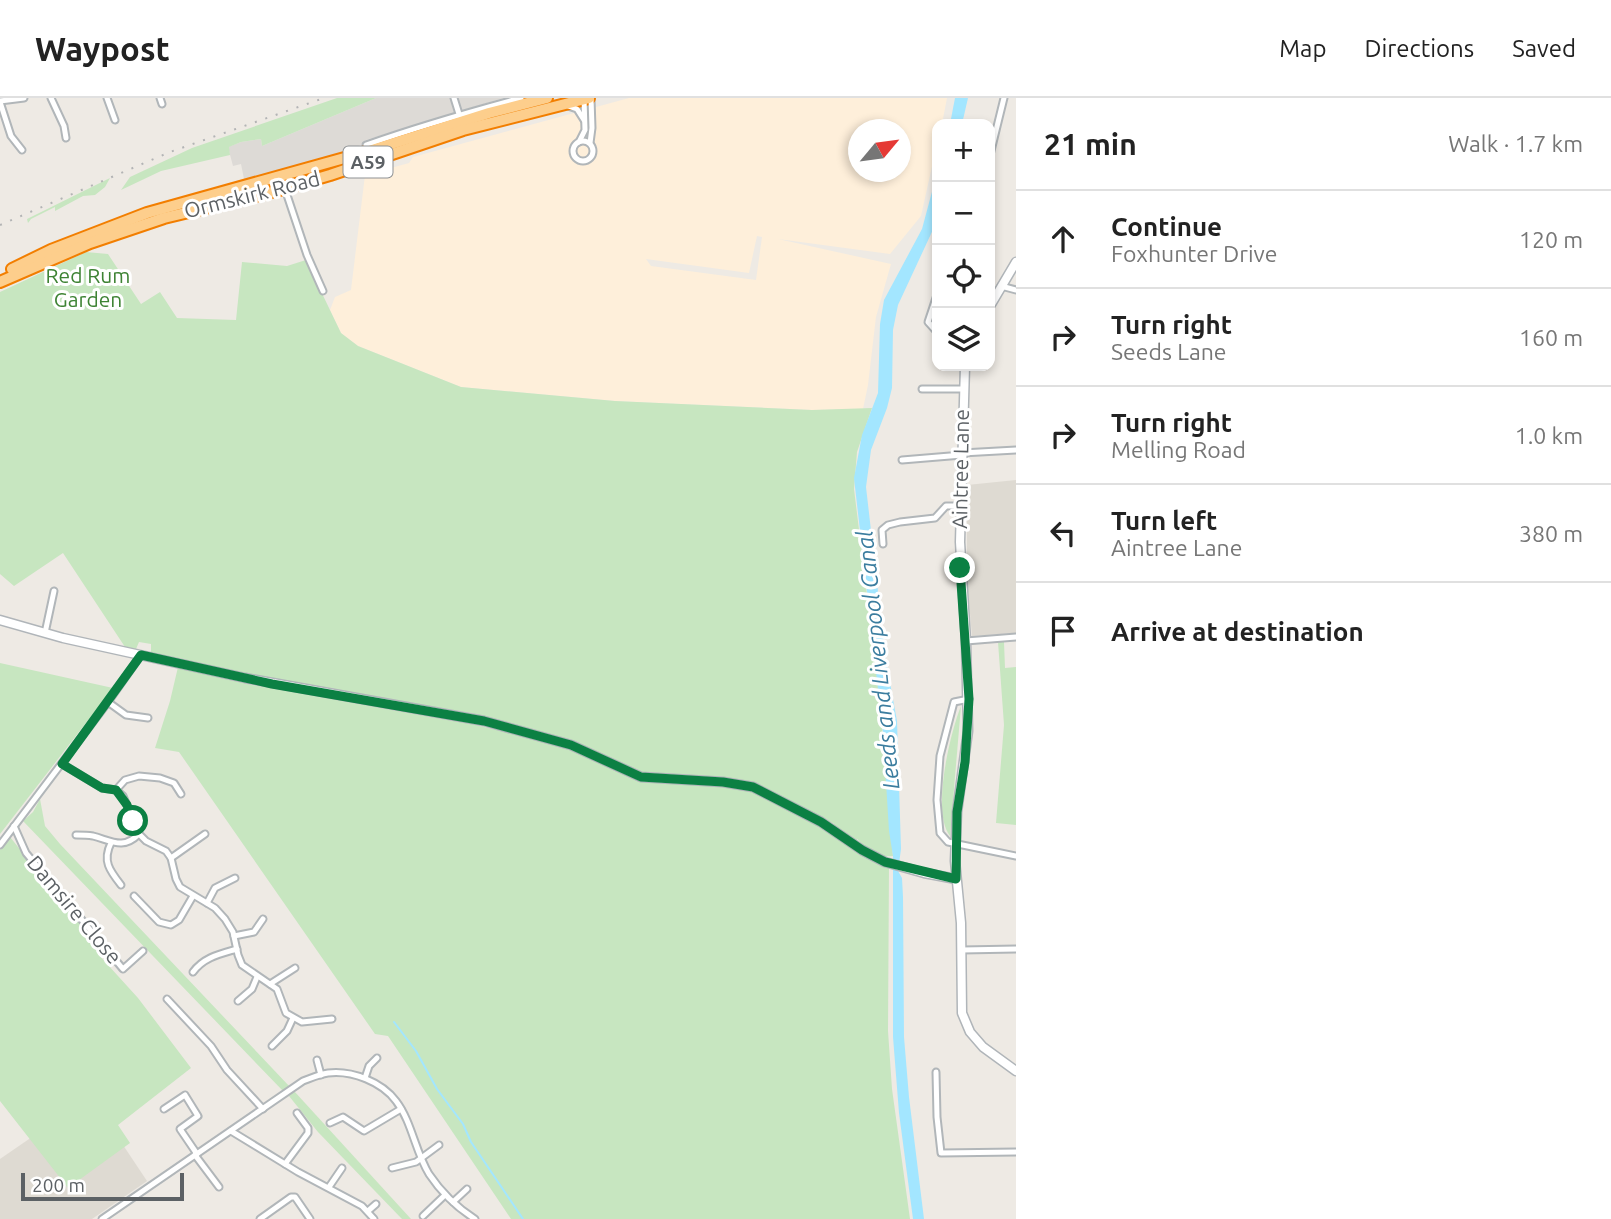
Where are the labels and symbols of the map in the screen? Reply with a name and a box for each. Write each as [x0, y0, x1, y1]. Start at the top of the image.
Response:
north arrow [848, 119, 911, 182]
road number: A59 [344, 146, 392, 178]
street label: Ormskirk Road [181, 166, 322, 222]
park label: Red Rum Garden [46, 263, 130, 311]
street label: Aintree Lane [947, 409, 973, 529]
water label: Leeds and Liverpool Canal [851, 529, 904, 791]
route end [944, 552, 975, 583]
route start [117, 805, 148, 836]
street label: Damsire Close [23, 850, 127, 968]
scale bar [21, 1170, 184, 1202]

